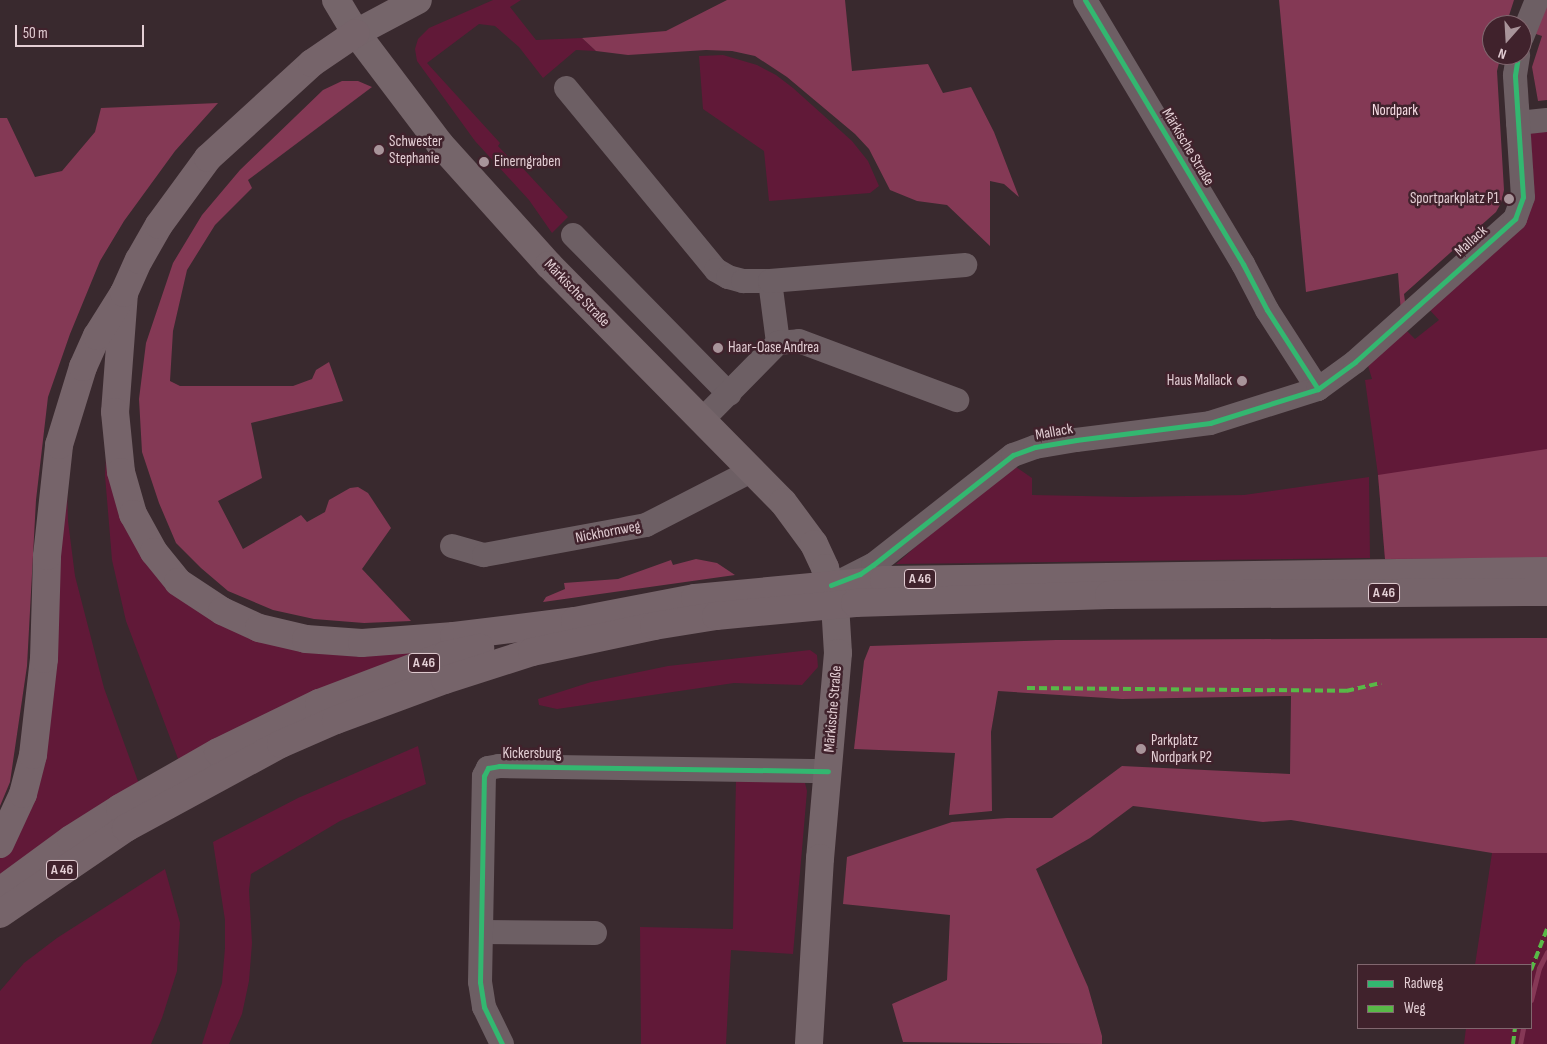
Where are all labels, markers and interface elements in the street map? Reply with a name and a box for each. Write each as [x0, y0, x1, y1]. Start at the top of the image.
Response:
scale bar [18, 15, 146, 47]
north arrow [1482, 15, 1532, 65]
text: 50 m [23, 24, 48, 43]
text: N [1496, 44, 1509, 63]
park label: Nordpark [1372, 102, 1418, 120]
street label: Märkische Straße [1158, 105, 1218, 189]
place label: Schwester Stephanie [389, 132, 442, 167]
marker: Schwester Stephanie [373, 144, 385, 156]
place label: Einerngraben [494, 153, 561, 171]
marker: Einerngraben [478, 156, 490, 168]
place label: Sportparkplatz P1 [1410, 190, 1499, 208]
marker: Sportparkplatz P1 [1503, 193, 1515, 205]
street label: Mallack [1451, 222, 1491, 260]
street label: Märkische Straße [540, 255, 614, 331]
place label: Haar-Oase Andrea [728, 339, 819, 357]
marker: Haar-Oase Andrea [712, 342, 724, 354]
place label: Haus Mallack [1167, 372, 1232, 390]
marker: Haus Mallack [1236, 375, 1248, 387]
street label: Mallack [1034, 420, 1074, 444]
street label: Nickhornweg [574, 517, 642, 547]
road number: A 46 [904, 568, 936, 590]
road number: A 46 [1368, 582, 1400, 604]
road number: A 46 [408, 651, 440, 674]
street label: Märkische Straße [820, 665, 846, 753]
place label: Parkplatz Nordpark P2 [1151, 731, 1212, 766]
marker: Parkplatz Nordpark P2 [1135, 743, 1147, 755]
street label: Kickersburg [503, 745, 561, 763]
road number: A 46 [46, 858, 78, 882]
legend [1357, 964, 1532, 1029]
text: Radweg [1404, 974, 1443, 993]
text: Weg [1404, 999, 1426, 1018]

